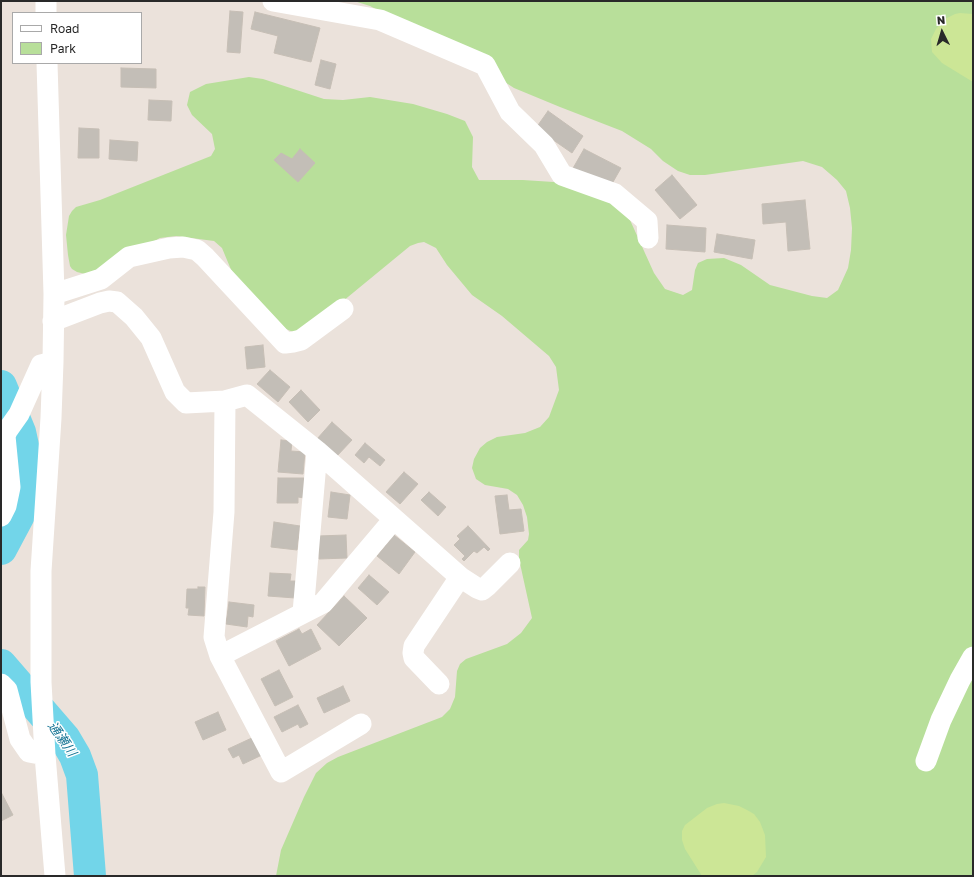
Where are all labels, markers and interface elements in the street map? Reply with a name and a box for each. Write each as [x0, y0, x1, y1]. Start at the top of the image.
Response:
legend [12, 12, 142, 64]
north arrow [922, 12, 962, 52]
text: N [936, 13, 946, 26]
text: Road [50, 21, 79, 36]
text: Park [50, 41, 76, 56]
water label: 通瀬川 [44, 719, 80, 759]

